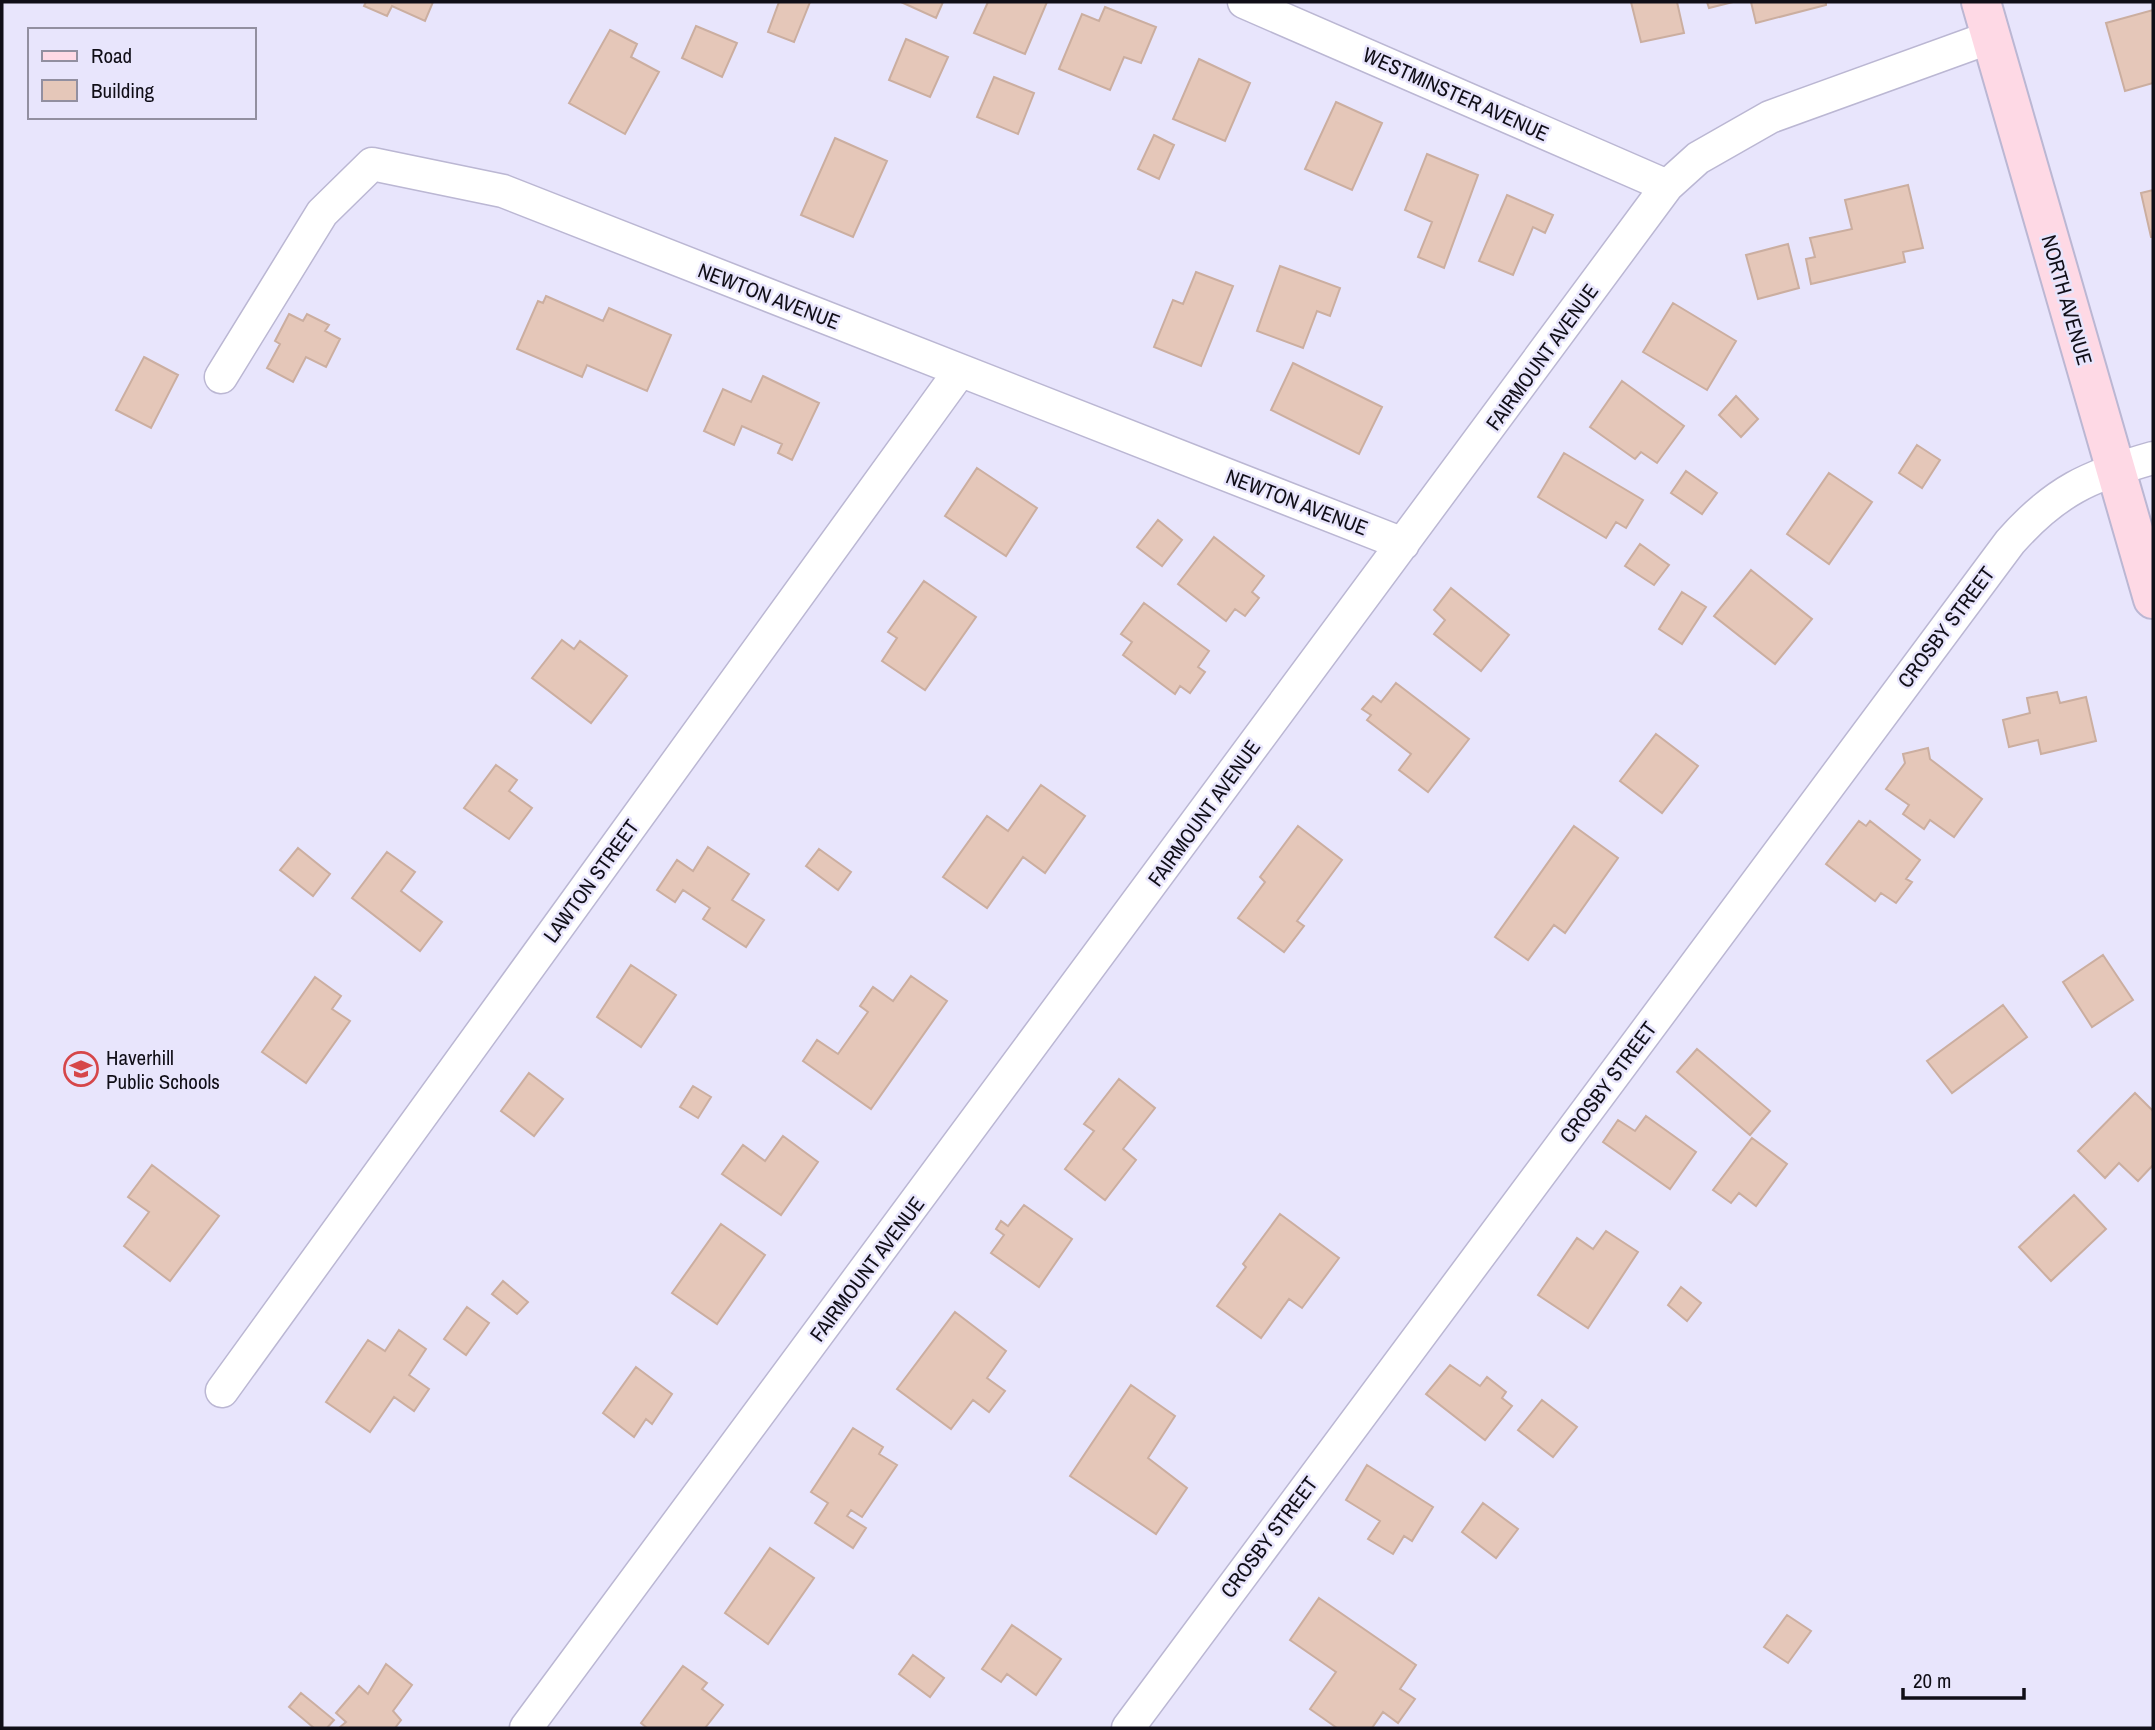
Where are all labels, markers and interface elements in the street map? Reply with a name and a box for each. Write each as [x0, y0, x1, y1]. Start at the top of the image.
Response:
legend [28, 28, 256, 119]
street label: WESTMINSTER AVENUE [1358, 40, 1554, 148]
text: Road [91, 41, 132, 70]
text: Building [91, 76, 155, 105]
street label: NORTH AVENUE [2035, 231, 2099, 369]
street label: NEWTON AVENUE [694, 256, 844, 336]
street label: FAIRMOUNT AVENUE [1479, 278, 1605, 436]
street label: NEWTON AVENUE [1222, 462, 1372, 542]
street label: CROSBY STREET [1891, 560, 2002, 694]
street label: FAIRMOUNT AVENUE [1141, 734, 1267, 892]
street label: LAWTON STREET [537, 813, 646, 948]
street label: CROSBY STREET [1553, 1015, 1664, 1149]
place label: Haverhill Public Schools [106, 1043, 220, 1096]
school or university icon: Haverhill Public Schools [62, 1050, 100, 1088]
street label: FAIRMOUNT AVENUE [803, 1191, 931, 1347]
street label: CROSBY STREET [1214, 1470, 1325, 1604]
scale bar [1903, 1656, 2024, 1700]
text: 20 m [1913, 1666, 1951, 1695]

